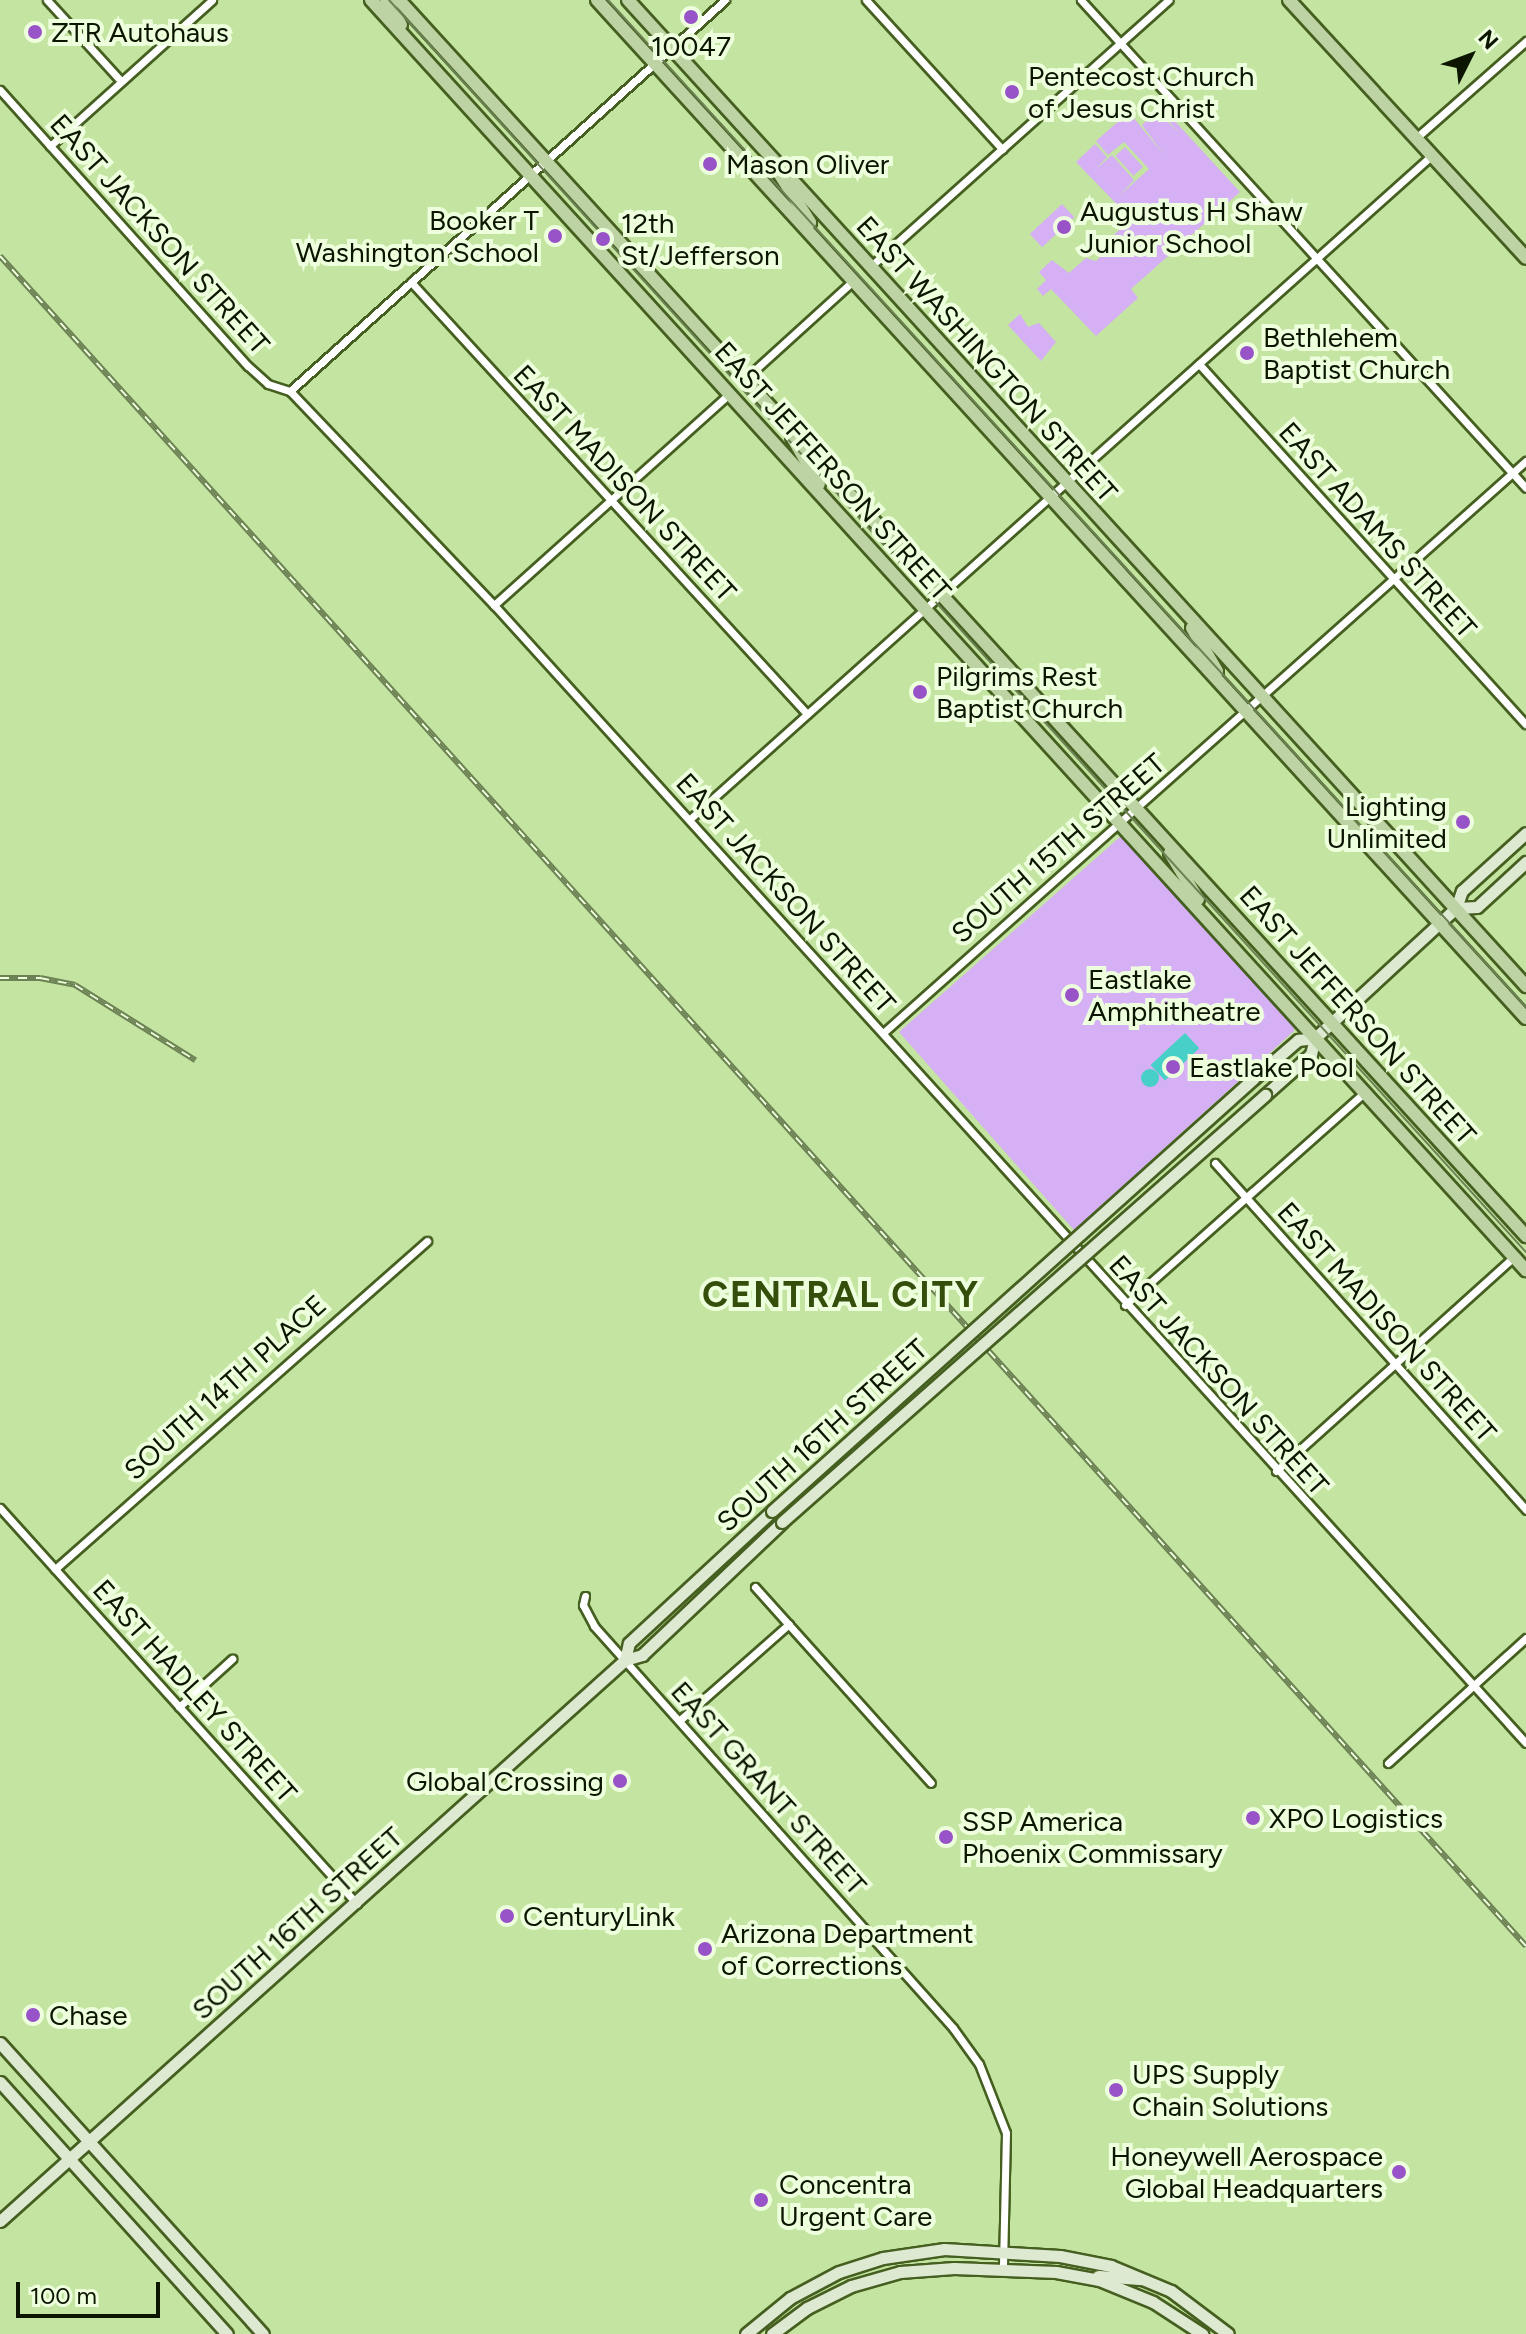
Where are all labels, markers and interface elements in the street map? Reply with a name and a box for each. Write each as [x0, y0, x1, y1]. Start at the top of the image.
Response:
marker: 10047 [682, 8, 700, 26]
place label: ZTR Autohaus [51, 15, 229, 49]
north arrow [1430, 16, 1510, 96]
marker: ZTR Autohaus [26, 23, 44, 41]
text: N [1472, 24, 1504, 55]
place label: 10047 [651, 29, 731, 63]
place label: Pentecost Church of Jesus Christ [1028, 59, 1254, 125]
marker: Pentecost Church of Jesus Christ [1003, 83, 1021, 101]
street label: EAST JACKSON STREET [43, 107, 277, 361]
place label: Mason Oliver [726, 147, 889, 181]
marker: Mason Oliver [701, 155, 719, 173]
place label: Augustus H Shaw Junior School [1080, 194, 1303, 260]
place label: Booker T Washington School [296, 203, 539, 269]
place label: 12th St/Jefferson [621, 206, 780, 272]
street label: EAST WASHINGTON STREET [850, 209, 1124, 509]
marker: Augustus H Shaw Junior School [1055, 218, 1073, 236]
marker: Booker T Washington School [546, 227, 564, 245]
marker: 12th St/Jefferson [592, 228, 614, 250]
place label: Bethlehem Baptist Church [1263, 320, 1450, 386]
street label: EAST JEFFERSON STREET [708, 335, 958, 607]
marker: Bethlehem Baptist Church [1238, 344, 1256, 362]
street label: EAST MADISON STREET [507, 358, 743, 608]
street label: EAST ADAMS STREET [1272, 415, 1484, 645]
place label: Pilgrims Rest Baptist Church [936, 659, 1123, 725]
marker: Pilgrims Rest Baptist Church [911, 683, 929, 701]
street label: SOUTH 15TH STREET [944, 746, 1172, 950]
street label: EAST JACKSON STREET [669, 766, 903, 1020]
place label: Lighting Unlimited [1326, 789, 1447, 855]
marker: Lighting Unlimited [1454, 813, 1472, 831]
street label: EAST JEFFERSON STREET [1233, 879, 1483, 1151]
place label: Eastlake Amphitheatre [1088, 962, 1261, 1028]
marker: Eastlake Amphitheatre [1063, 986, 1081, 1004]
place label: Eastlake Pool [1189, 1050, 1354, 1084]
marker: Eastlake Pool [1164, 1058, 1182, 1076]
street label: EAST MADISON STREET [1271, 1195, 1503, 1449]
street label: EAST JACKSON STREET [1102, 1248, 1336, 1502]
district label: CENTRAL CITY [702, 1273, 980, 1317]
street label: SOUTH 14TH PLACE [117, 1287, 333, 1487]
street label: SOUTH 16TH STREET [710, 1332, 934, 1538]
street label: EAST HADLEY STREET [86, 1573, 304, 1809]
street label: EAST GRANT STREET [664, 1674, 874, 1902]
place label: Global Crossing [406, 1764, 604, 1798]
marker: Global Crossing [611, 1772, 629, 1790]
place label: XPO Logistics [1269, 1801, 1443, 1835]
place label: SSP America Phoenix Commissary [962, 1804, 1223, 1870]
marker: XPO Logistics [1244, 1809, 1262, 1827]
street label: SOUTH 16TH STREET [185, 1820, 409, 2026]
marker: SSP America Phoenix Commissary [937, 1828, 955, 1846]
place label: CenturyLink [523, 1899, 675, 1933]
marker: CenturyLink [498, 1907, 516, 1925]
place label: Arizona Department of Corrections [721, 1916, 973, 1982]
marker: Arizona Department of Corrections [696, 1940, 714, 1958]
place label: Chase [49, 1998, 127, 2032]
marker: Chase [24, 2006, 42, 2024]
place label: UPS Supply Chain Solutions [1132, 2057, 1328, 2123]
marker: UPS Supply Chain Solutions [1107, 2081, 1125, 2099]
place label: Honeywell Aerospace Global Headquarters [1110, 2139, 1383, 2205]
marker: Honeywell Aerospace Global Headquarters [1390, 2163, 1408, 2181]
place label: Concentra Urgent Care [779, 2167, 932, 2233]
marker: Concentra Urgent Care [750, 2189, 772, 2211]
scale bar [20, 2266, 164, 2316]
text: 100 m [30, 2281, 97, 2310]

